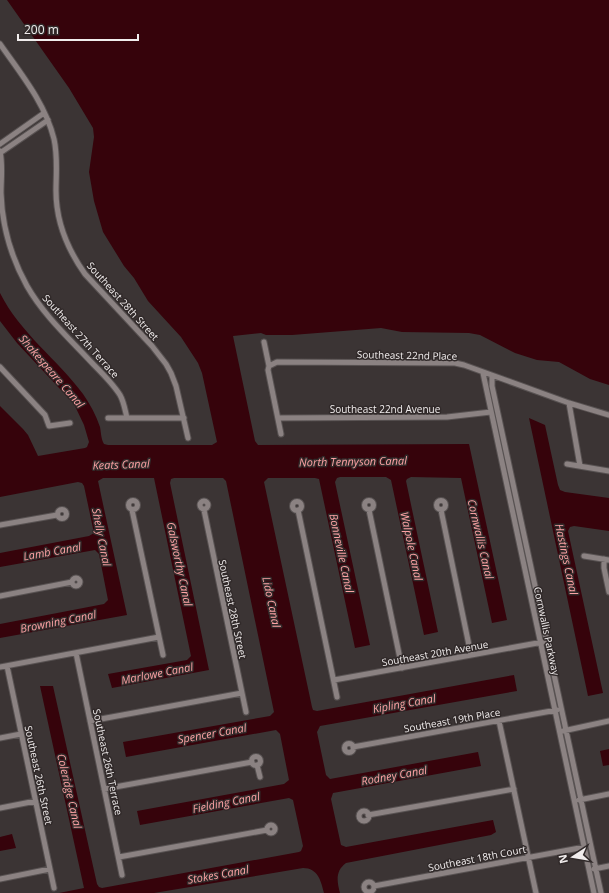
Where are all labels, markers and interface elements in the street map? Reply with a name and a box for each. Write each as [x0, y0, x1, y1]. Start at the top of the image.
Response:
scale bar [18, 16, 138, 42]
text: 200 m [24, 21, 59, 38]
street label: Southeast 28th Street [84, 259, 162, 344]
street label: Southeast 27th Terrace [40, 291, 123, 381]
water label: Shakespeare Canal [16, 331, 88, 411]
street label: Southeast 22nd Place [357, 347, 458, 363]
street label: Southeast 22nd Avenue [330, 402, 441, 416]
water label: North Tennyson Canal [299, 453, 407, 469]
water label: Keats Canal [92, 456, 150, 472]
water label: Cornwallis Canal [465, 498, 498, 581]
water label: Shelly Canal [89, 507, 115, 568]
water label: Walpole Canal [397, 510, 427, 582]
water label: Bonneville Canal [326, 512, 358, 594]
water label: Galsworthy Canal [164, 521, 196, 608]
water label: Hastings Canal [552, 522, 582, 596]
water label: Lamb Canal [22, 539, 82, 563]
street label: Southeast 28th Street [216, 558, 250, 660]
water label: Lido Canal [259, 575, 285, 629]
street label: Cornwallis Parkway [531, 586, 563, 677]
water label: Browning Canal [19, 606, 97, 636]
street label: Southeast 20th Avenue [381, 637, 490, 669]
water label: Marlowe Canal [120, 659, 194, 687]
water label: Kipling Canal [371, 690, 437, 716]
street label: Southeast 19th Place [403, 705, 502, 735]
street label: Southeast 26th Terrace [90, 708, 126, 817]
water label: Spencer Canal [177, 720, 248, 746]
street label: Southeast 26th Street [22, 724, 56, 826]
water label: Coleridge Canal [54, 752, 86, 830]
water label: Rodney Canal [360, 762, 428, 788]
water label: Fielding Canal [191, 788, 261, 816]
north arrow [553, 837, 593, 877]
street label: Southeast 18th Court [427, 842, 527, 874]
text: N [554, 853, 571, 865]
water label: Stokes Canal [186, 861, 250, 887]

